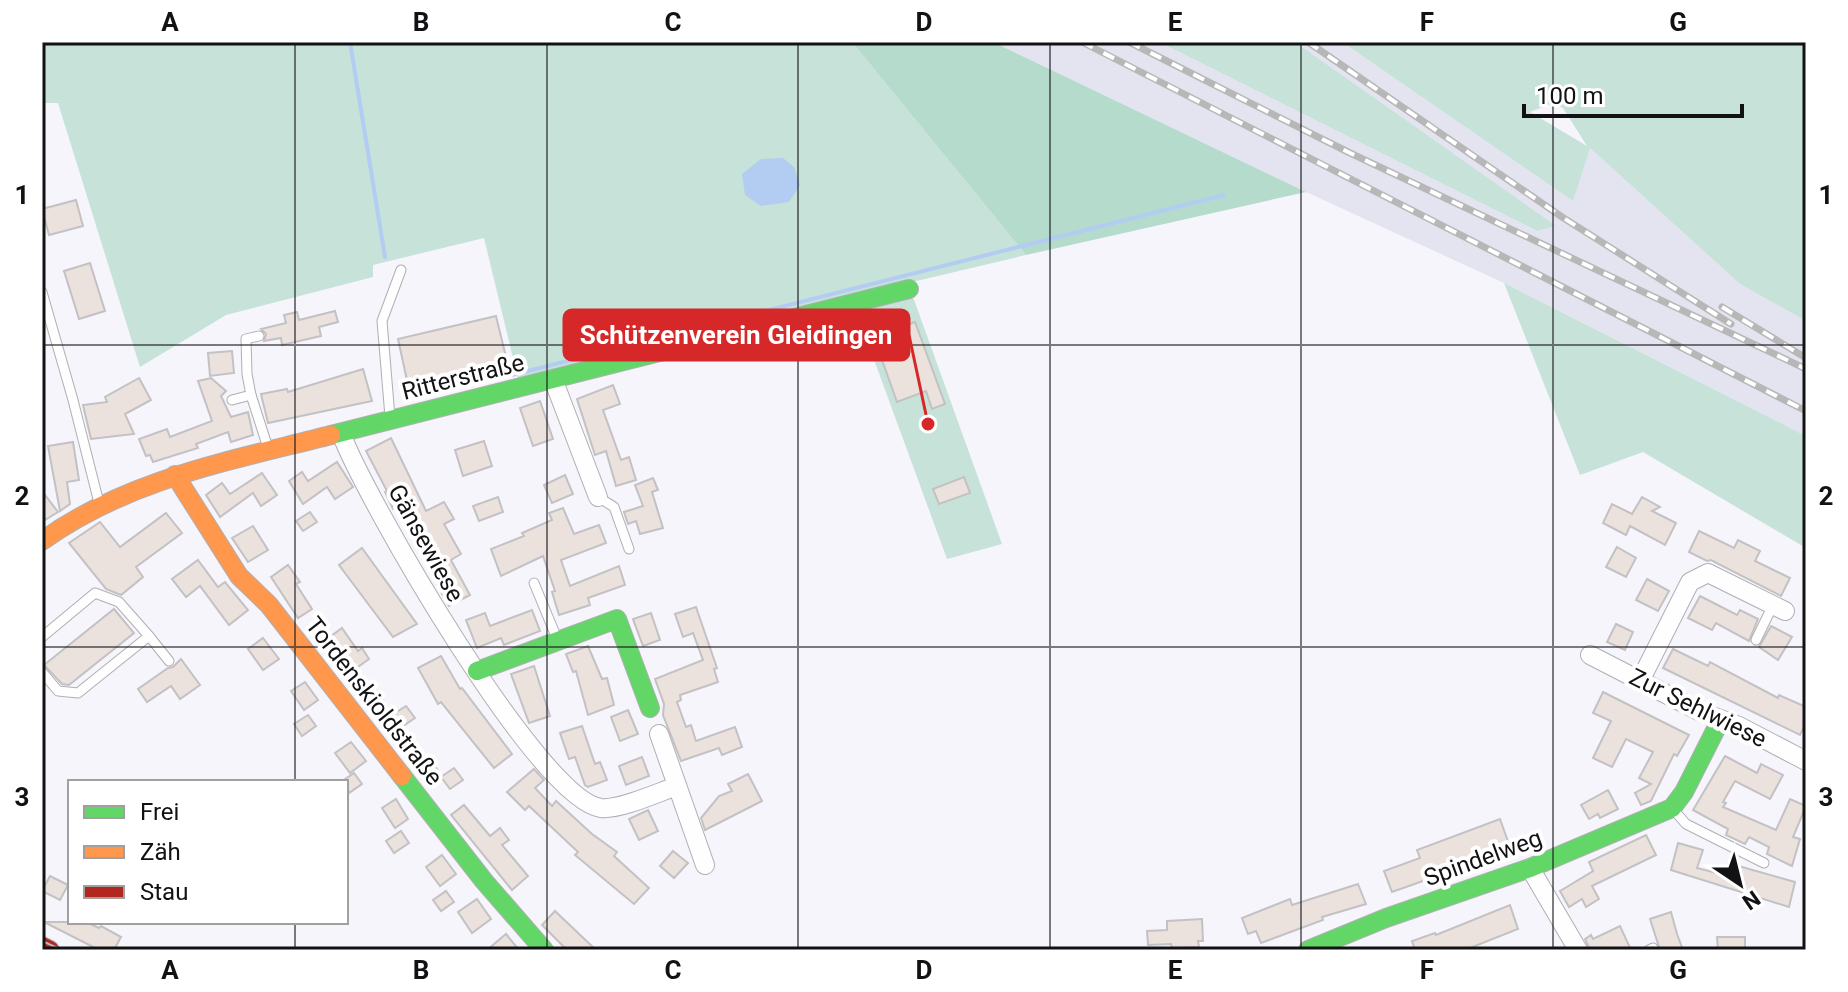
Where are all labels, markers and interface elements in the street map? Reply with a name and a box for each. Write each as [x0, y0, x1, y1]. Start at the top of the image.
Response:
text: A [161, 7, 179, 37]
text: B [413, 7, 429, 37]
text: C [664, 7, 682, 37]
text: D [916, 7, 932, 37]
text: E [1168, 7, 1183, 37]
text: F [1420, 7, 1434, 37]
text: G [1669, 7, 1687, 37]
scale bar [1524, 68, 1742, 118]
text: 100 m [1536, 82, 1603, 110]
text: 1 [15, 180, 29, 210]
text: 1 [1819, 180, 1833, 210]
callout: Schützenverein Gleidingen [564, 310, 909, 360]
text: Schützenverein Gleidingen [580, 320, 892, 350]
street label: Ritterstraße [399, 348, 527, 406]
street label: Gänsewiese [382, 480, 470, 606]
text: 2 [15, 481, 29, 511]
text: 2 [1819, 481, 1833, 511]
street label: Tordenskioldstraße [300, 611, 448, 791]
street label: Zur Sehlwiese [1625, 663, 1771, 753]
legend [68, 780, 348, 924]
text: 3 [15, 782, 29, 812]
text: 3 [1819, 782, 1833, 812]
text: Frei [140, 798, 179, 826]
street label: Spindelweg [1420, 824, 1546, 892]
text: Zäh [140, 838, 181, 866]
north arrow [1700, 844, 1780, 924]
text: Stau [140, 878, 188, 906]
text: N [1738, 885, 1765, 915]
text: A [161, 955, 179, 985]
text: B [413, 955, 429, 985]
text: C [664, 955, 682, 985]
text: D [916, 955, 932, 985]
text: E [1168, 955, 1183, 985]
text: F [1420, 955, 1434, 985]
text: G [1669, 955, 1687, 985]

